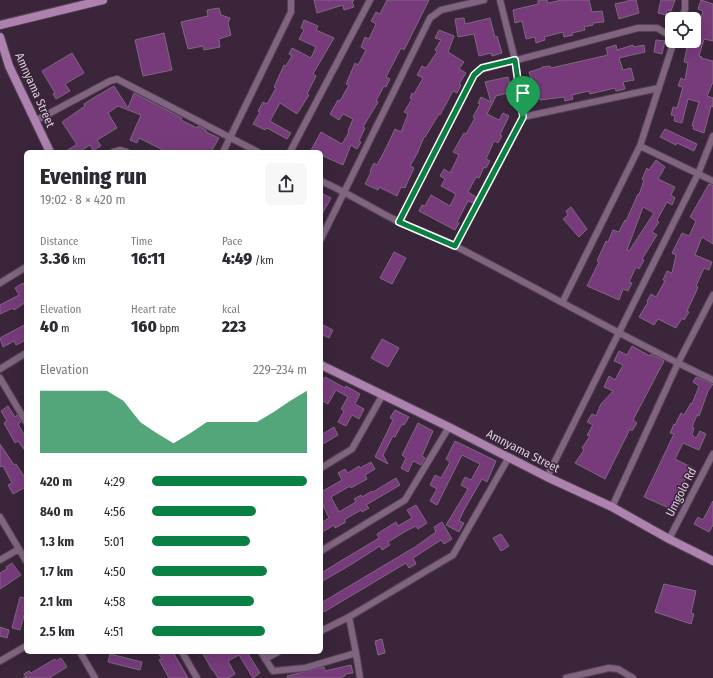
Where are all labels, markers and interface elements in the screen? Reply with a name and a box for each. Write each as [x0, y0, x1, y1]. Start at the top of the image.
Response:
map controls [665, 12, 701, 48]
button: locate [665, 12, 701, 48]
street label: Amnyama Street [12, 50, 58, 130]
pin [506, 76, 540, 117]
icon: arrive [512, 82, 534, 104]
text: Evening run [40, 163, 147, 190]
button: share [265, 163, 307, 205]
text: 19:02 · 8 × 420 m [40, 192, 126, 207]
text: Distance [40, 235, 79, 248]
text: Time [131, 235, 153, 248]
text: Pace [222, 235, 243, 248]
text: 3.36 [40, 248, 70, 269]
text: 16:11 [131, 248, 165, 269]
text: 4:49 [222, 248, 252, 269]
text: km [70, 254, 86, 267]
text: /km [252, 254, 274, 267]
text: Elevation [40, 303, 81, 316]
text: Heart rate [131, 303, 176, 316]
text: kcal [222, 303, 240, 316]
text: 40 [40, 316, 58, 337]
text: 160 [131, 316, 157, 337]
text: 223 [222, 316, 246, 337]
text: m [58, 322, 69, 335]
text: bpm [157, 322, 180, 335]
text: Elevation [40, 362, 89, 377]
text: 229–234 m [253, 362, 307, 377]
street label: Amnyama Street [484, 427, 562, 475]
street label: Umgolo Rd [663, 465, 699, 519]
text: 420 m [40, 474, 72, 489]
text: 4:29 [104, 474, 125, 489]
text: 840 m [40, 504, 73, 519]
text: 4:56 [104, 504, 126, 519]
text: 1.3 km [40, 534, 74, 549]
text: 5:01 [104, 534, 124, 549]
text: 1.7 km [40, 564, 73, 579]
text: 4:50 [104, 564, 126, 579]
text: 2.1 km [40, 594, 72, 609]
text: 4:58 [104, 594, 126, 609]
text: 2.5 km [40, 624, 75, 639]
text: 4:51 [104, 624, 124, 639]

